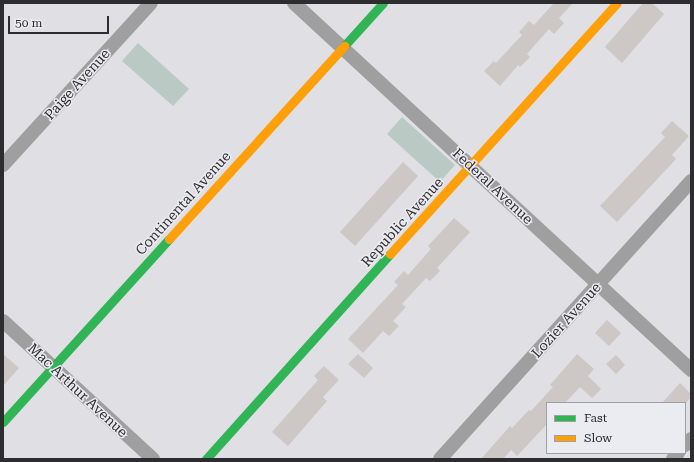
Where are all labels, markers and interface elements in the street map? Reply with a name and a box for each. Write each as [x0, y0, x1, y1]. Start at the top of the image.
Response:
scale bar [10, 8, 111, 34]
text: 50 m [15, 16, 42, 30]
street label: Paige Avenue [41, 45, 113, 123]
street label: Federal Avenue [449, 145, 537, 227]
street label: Continental Avenue [132, 148, 234, 258]
street label: Republic Avenue [357, 174, 447, 270]
street label: Lozier Avenue [528, 279, 604, 361]
street label: Mac Arthur Avenue [25, 339, 131, 441]
legend [546, 402, 686, 454]
text: Fast [584, 411, 607, 425]
text: Slow [584, 431, 612, 445]

